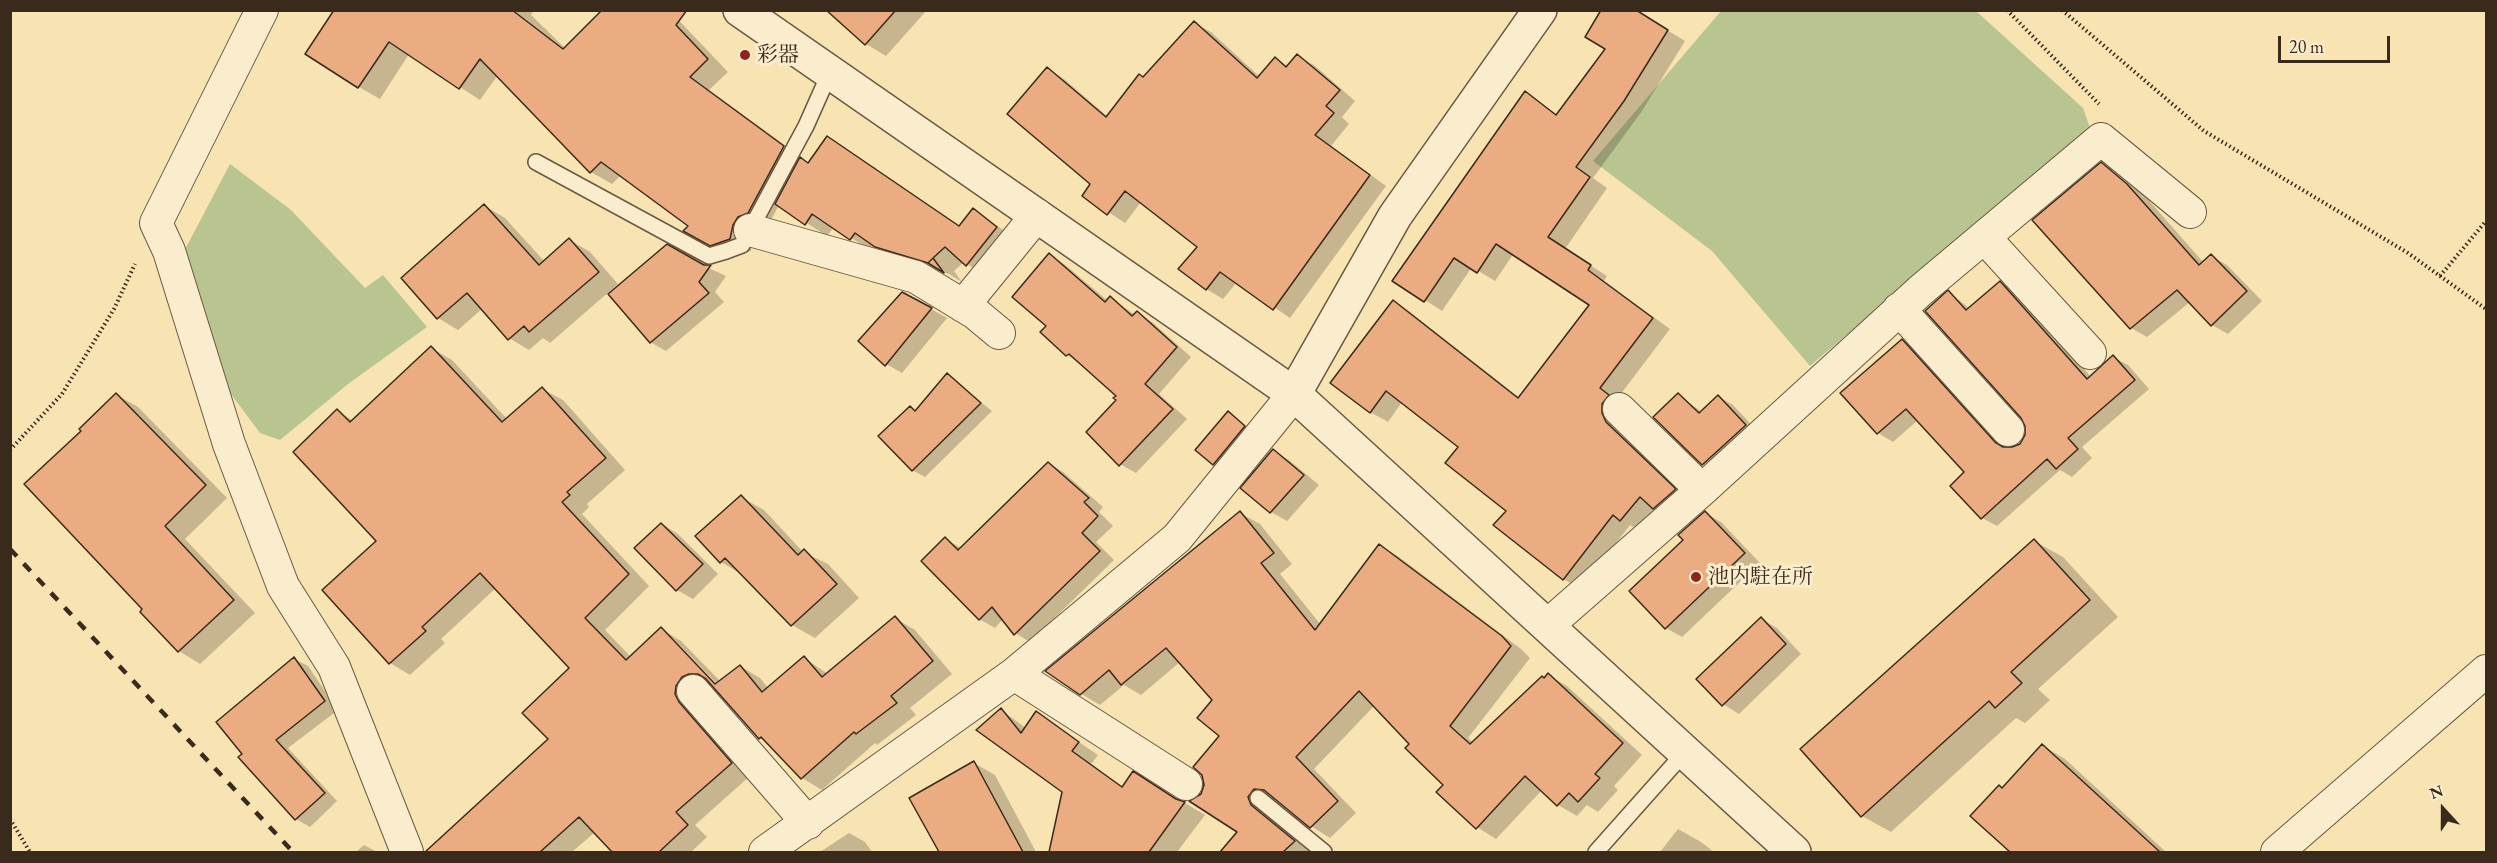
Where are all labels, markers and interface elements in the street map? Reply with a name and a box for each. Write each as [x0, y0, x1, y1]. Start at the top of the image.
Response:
scale bar [2281, 24, 2394, 62]
text: 20 m [2289, 35, 2324, 58]
place label: 彩器 [757, 42, 799, 68]
marker: 彩器 [738, 48, 752, 62]
place label: 池内駐在所 [1708, 564, 1813, 590]
marker: 池内駐在所 [1689, 570, 1703, 584]
north arrow [2413, 779, 2473, 839]
text: N [2427, 780, 2446, 804]

